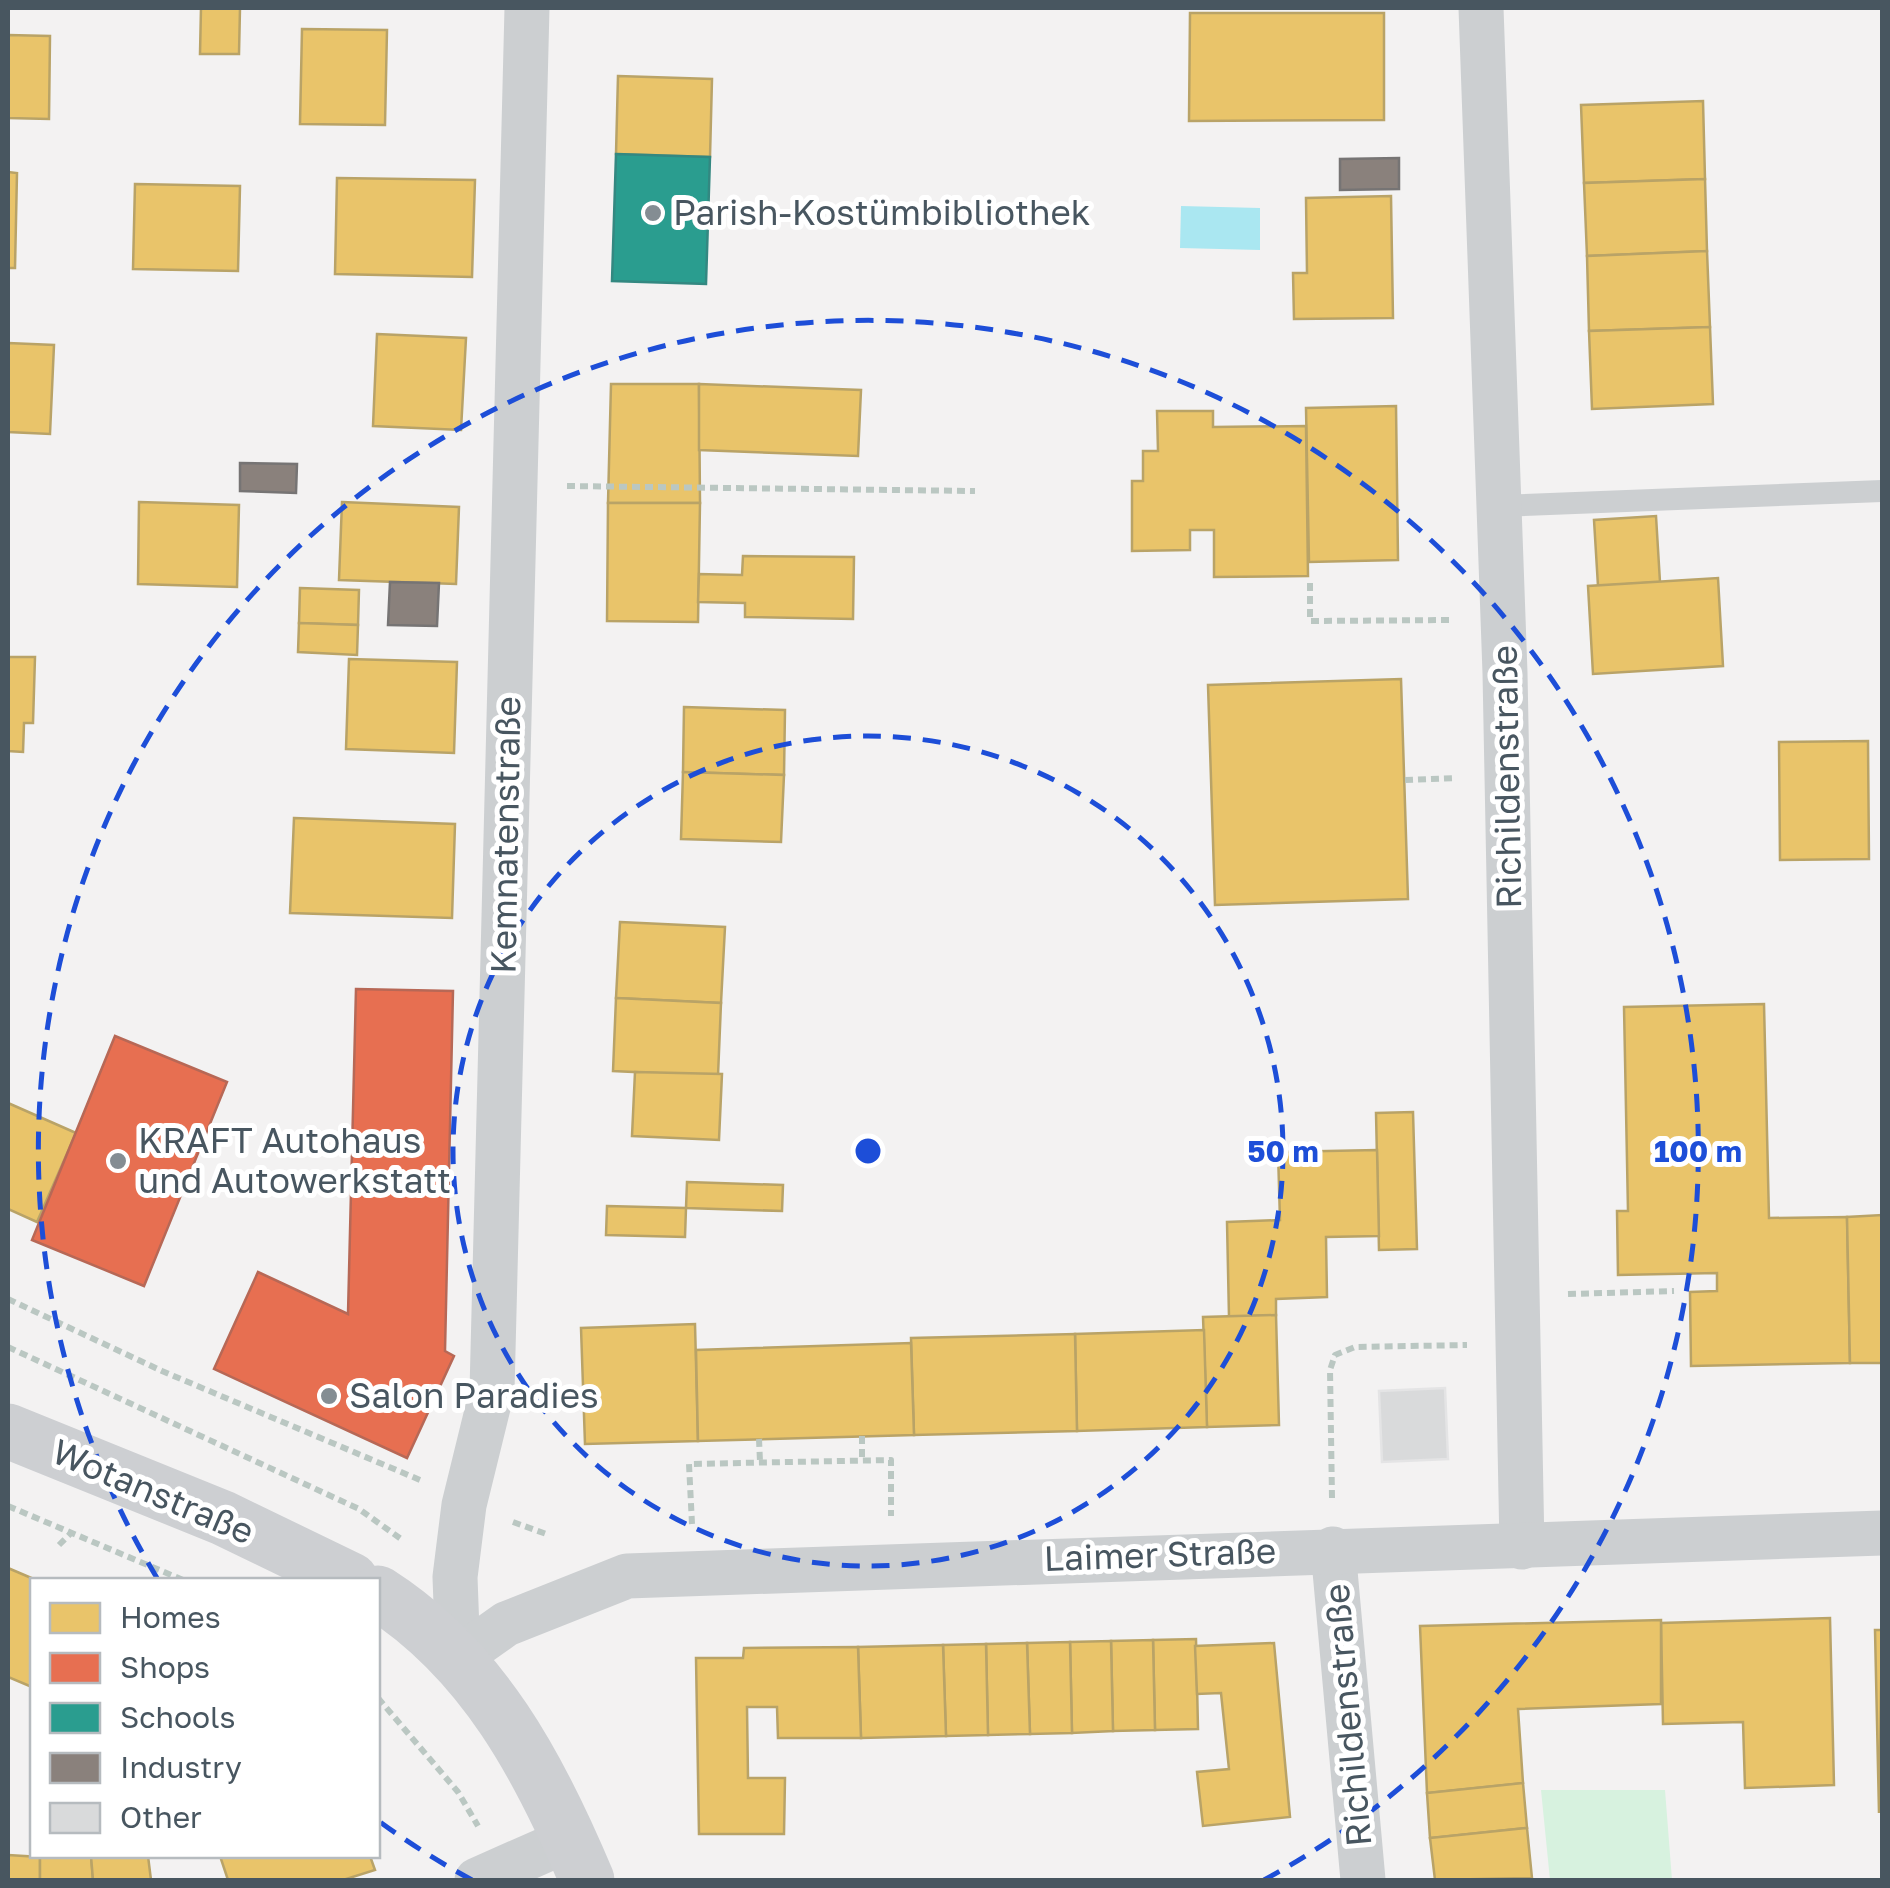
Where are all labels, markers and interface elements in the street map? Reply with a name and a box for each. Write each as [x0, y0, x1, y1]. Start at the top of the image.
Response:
place label: Parish-Kostümbibliothek [673, 191, 1091, 233]
marker: Parish-Kostümbibliothek [642, 202, 664, 224]
street label: Richildenstraße [1483, 645, 1529, 909]
street label: Kemnatenstraße [482, 696, 528, 974]
place label: KRAFT Autohaus und Autowerkstatt [138, 1119, 451, 1201]
centre of rings [850, 1133, 886, 1169]
text: 50 m [1247, 1133, 1319, 1169]
text: 100 m [1654, 1133, 1742, 1169]
marker: KRAFT Autohaus und Autowerkstatt [107, 1150, 129, 1172]
place label: Salon Paradies [349, 1374, 598, 1416]
marker: Salon Paradies [318, 1385, 340, 1407]
street label: Wotanstraße [46, 1430, 260, 1552]
street label: Laimer Straße [1043, 1529, 1277, 1579]
legend [30, 1578, 380, 1858]
street label: Richildenstraße [1315, 1582, 1379, 1848]
text: Homes [120, 1599, 221, 1635]
text: Shops [120, 1649, 210, 1685]
text: Schools [120, 1699, 236, 1735]
text: Industry [120, 1749, 242, 1785]
text: Other [120, 1799, 202, 1835]

